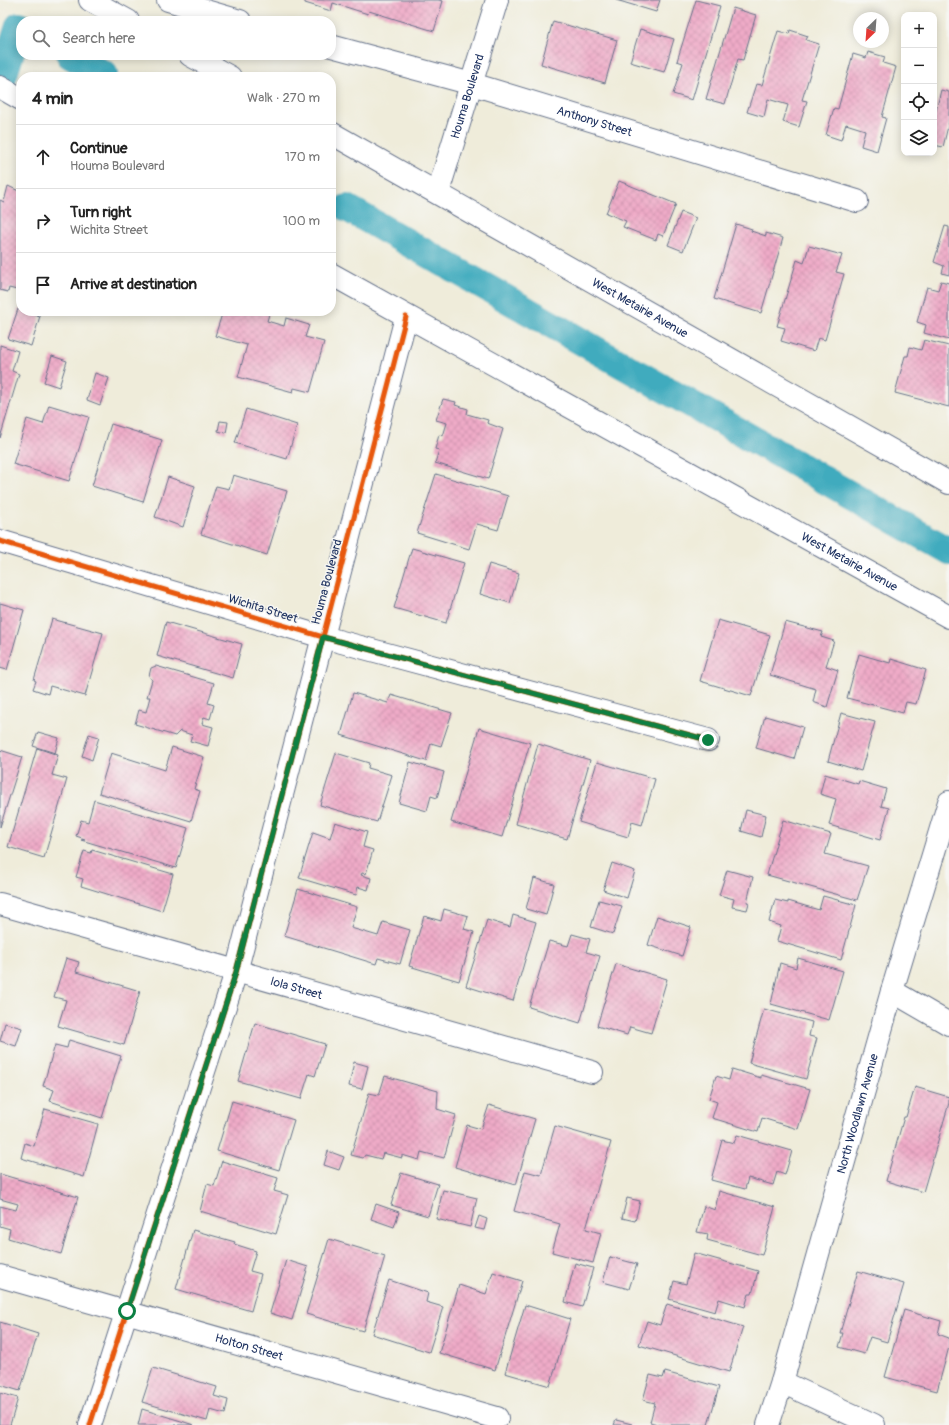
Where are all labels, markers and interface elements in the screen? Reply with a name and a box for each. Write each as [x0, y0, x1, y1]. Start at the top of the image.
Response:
north arrow [853, 12, 889, 48]
map controls [901, 12, 937, 156]
button: + [901, 12, 937, 48]
search box [16, 16, 336, 60]
icon: search [30, 27, 52, 49]
text: Search here [62, 29, 135, 48]
button: − [901, 48, 937, 84]
street label: Houma Boulevard [447, 52, 487, 140]
button: locate [901, 84, 937, 120]
text: 4 min [32, 88, 73, 109]
text: Walk · 270 m [247, 90, 320, 106]
street label: Anthony Street [555, 103, 634, 140]
button: layers [901, 120, 937, 156]
text: Continue [70, 139, 128, 158]
icon: ahead [32, 146, 54, 168]
text: 170 m [285, 149, 320, 165]
text: Houma Boulevard [70, 158, 165, 174]
text: Turn right [70, 203, 131, 222]
icon: right [32, 210, 54, 232]
text: 100 m [283, 213, 320, 229]
text: Wichita Street [70, 222, 148, 238]
icon: arrive [32, 274, 54, 296]
text: Arrive at destination [70, 275, 197, 294]
street label: West Metairie Avenue [589, 275, 691, 341]
street label: West Metairie Avenue [799, 529, 900, 595]
street label: Houma Boulevard [308, 538, 346, 626]
street label: Wichita Street [226, 591, 300, 627]
route end [699, 731, 717, 749]
street label: Iola Street [269, 974, 324, 1003]
street label: North Woodlawn Avenue [833, 1052, 882, 1175]
route start [118, 1302, 136, 1320]
street label: Holton Street [213, 1330, 285, 1364]

